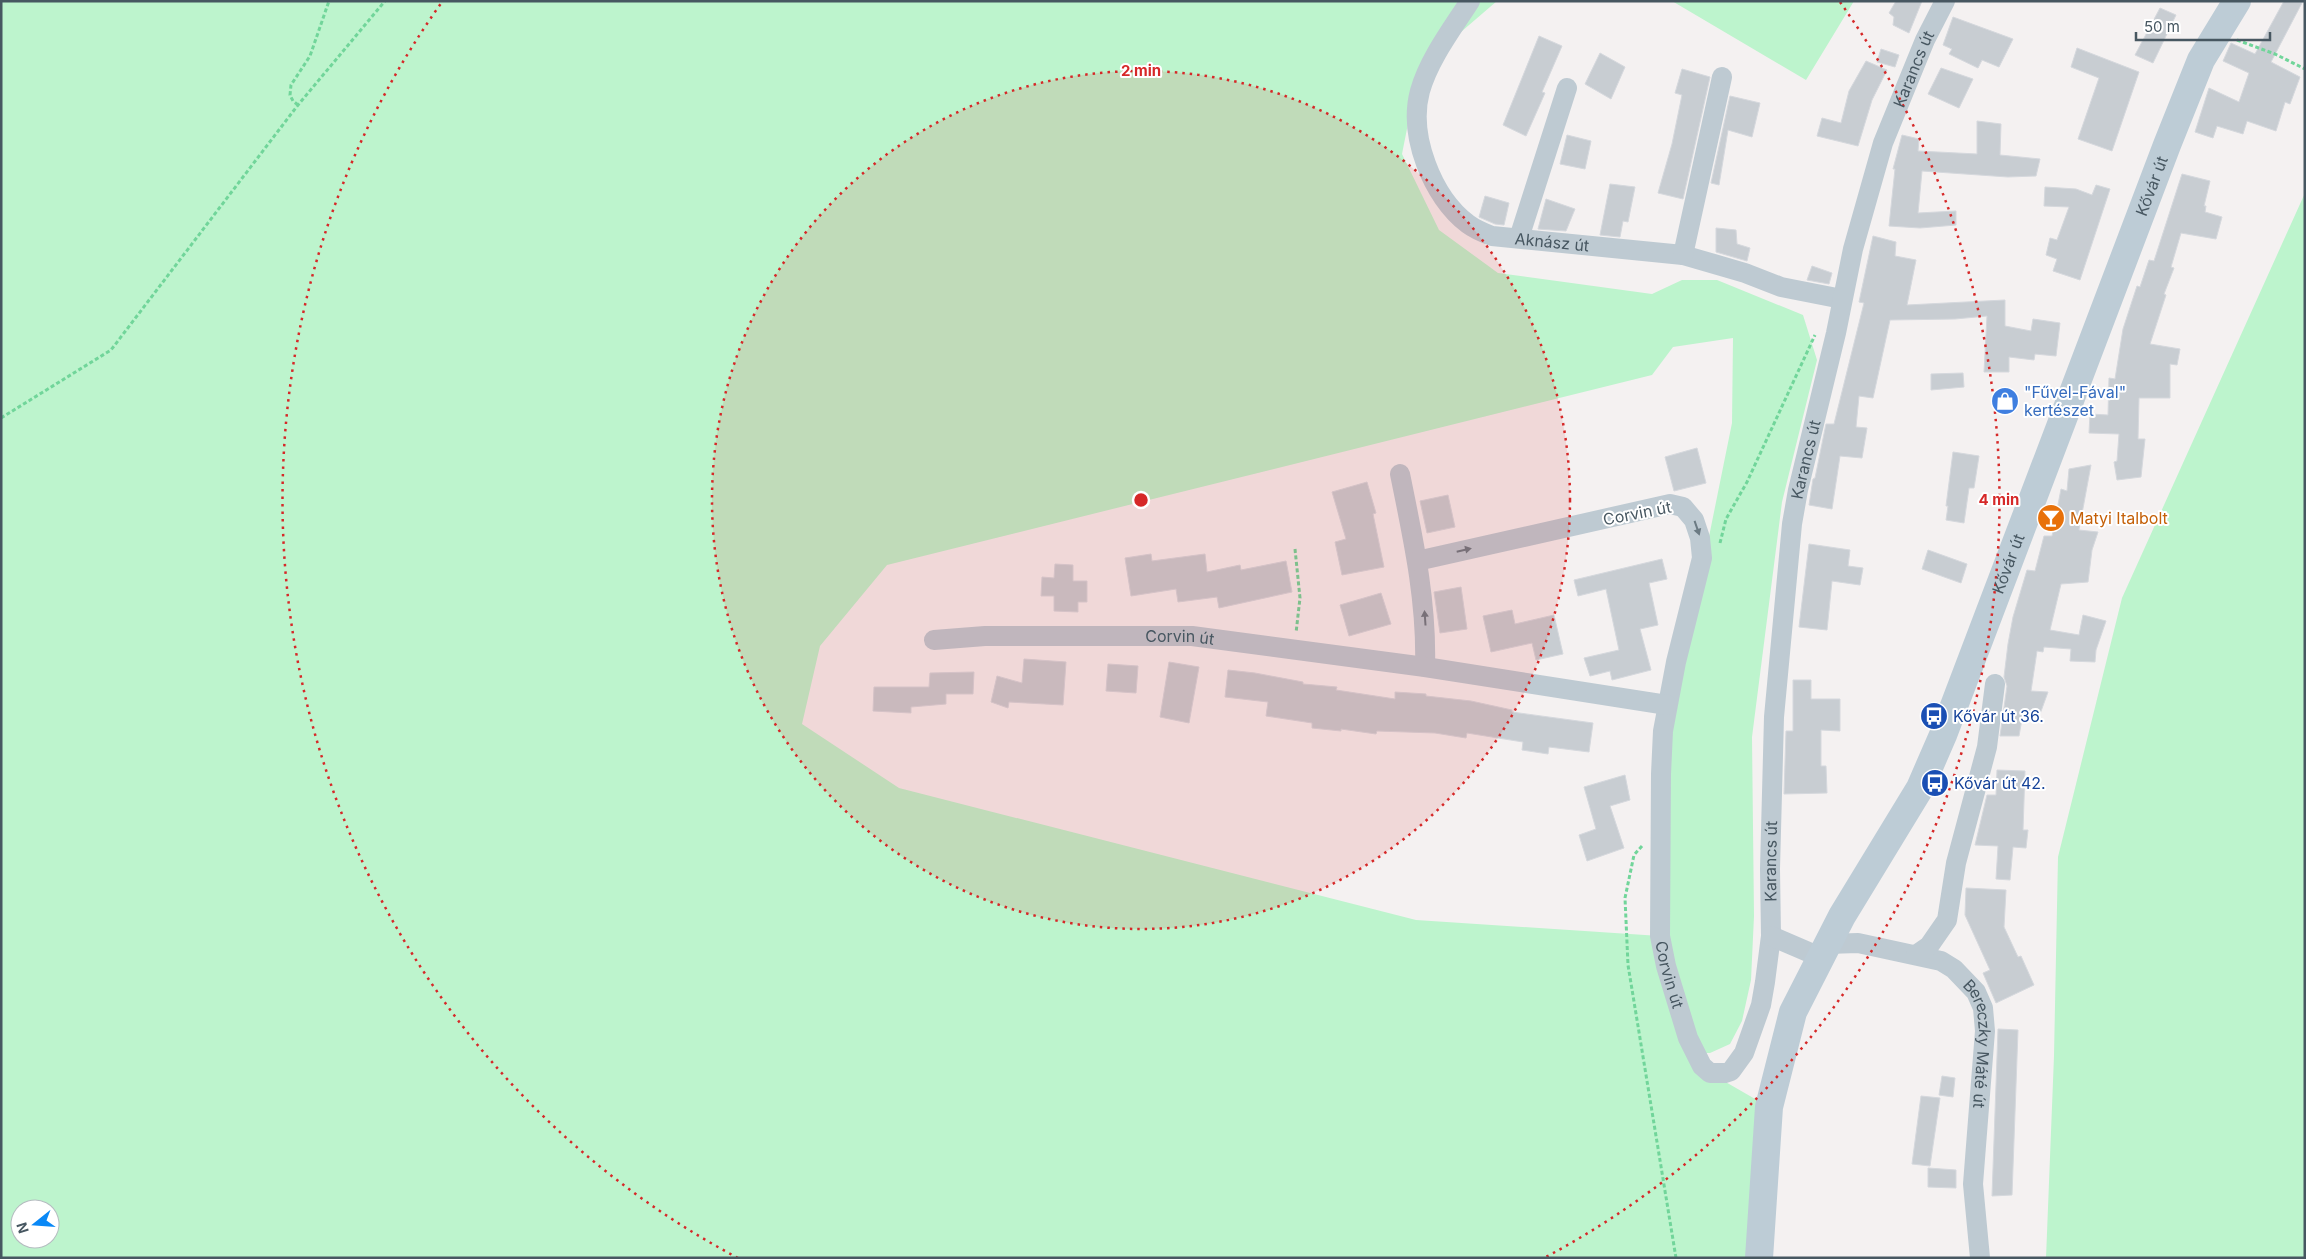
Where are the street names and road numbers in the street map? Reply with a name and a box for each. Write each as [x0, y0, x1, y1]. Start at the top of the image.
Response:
street label: Karancs út [1889, 27, 1938, 110]
street label: Kővár út [2131, 153, 2172, 219]
street label: Aknász út [1514, 228, 1590, 256]
street label: Karancs út [1787, 418, 1825, 501]
street label: Corvin út [1601, 497, 1673, 529]
street label: Kővár út [1988, 531, 2028, 596]
street label: Corvin út [1145, 626, 1216, 649]
street label: Karancs út [1760, 821, 1781, 902]
street label: Corvin út [1651, 939, 1688, 1011]
street label: Bereczky Máté út [1959, 975, 1995, 1109]

